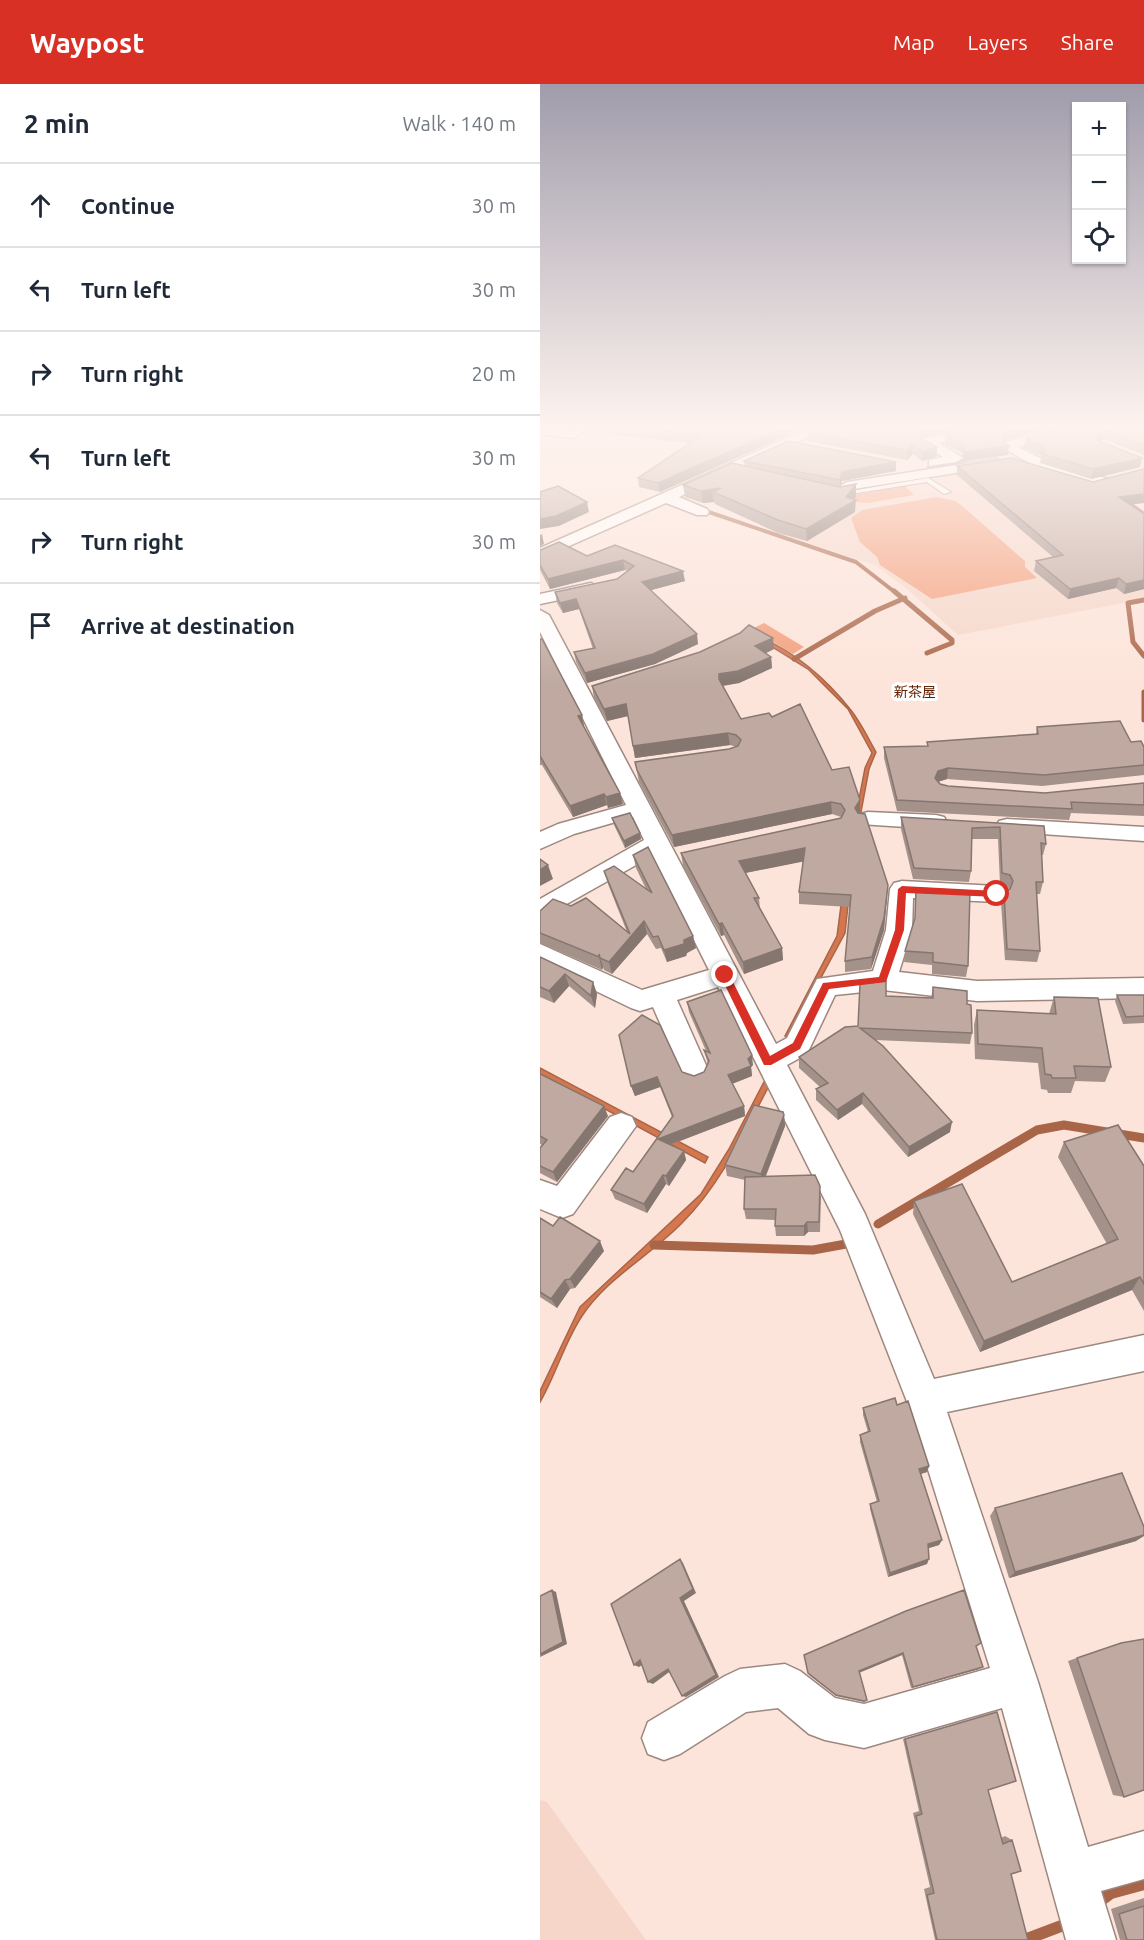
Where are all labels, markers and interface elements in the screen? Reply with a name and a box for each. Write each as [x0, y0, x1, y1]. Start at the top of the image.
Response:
text: Waypost [30, 27, 144, 58]
text: Map [893, 30, 934, 54]
text: Layers [967, 30, 1028, 54]
text: Share [1061, 30, 1114, 54]
map controls [1072, 102, 1126, 264]
button: + [1072, 102, 1126, 156]
text: 2 min [24, 109, 90, 138]
text: Walk · 140 m [403, 112, 516, 135]
button: − [1072, 156, 1126, 210]
icon: ahead [24, 189, 57, 222]
text: Continue [81, 193, 175, 218]
text: 30 m [472, 194, 516, 217]
button: locate [1072, 210, 1126, 264]
icon: left [24, 273, 57, 306]
text: Turn left [81, 277, 171, 302]
text: 30 m [472, 278, 516, 301]
icon: right [24, 357, 57, 390]
text: Turn right [81, 361, 183, 386]
text: 20 m [472, 362, 516, 385]
icon: left [24, 441, 57, 474]
text: Turn left [81, 445, 171, 470]
text: 30 m [472, 446, 516, 469]
icon: right [24, 525, 57, 558]
text: Turn right [81, 529, 183, 554]
text: 30 m [472, 530, 516, 553]
icon: arrive [24, 609, 57, 642]
text: Arrive at destination [81, 613, 295, 638]
district label: 新茶屋 [894, 684, 936, 700]
route start [983, 880, 1009, 906]
route end [711, 961, 737, 987]

